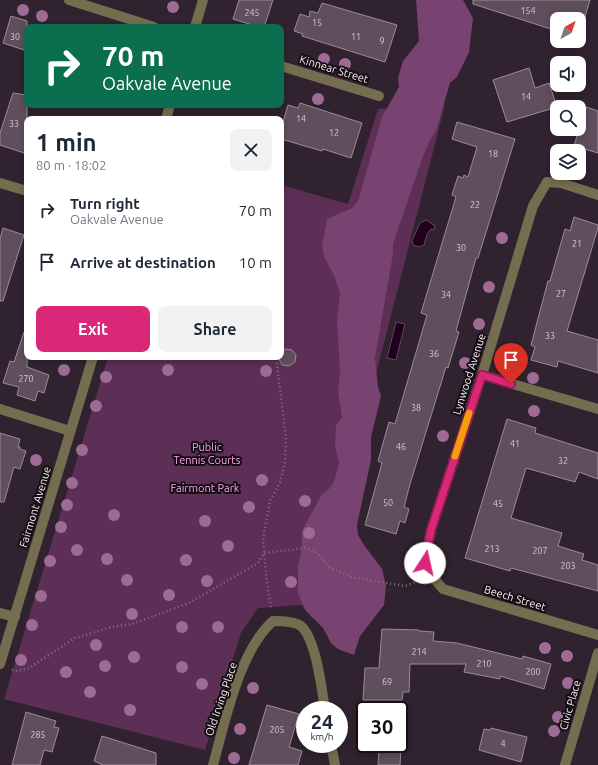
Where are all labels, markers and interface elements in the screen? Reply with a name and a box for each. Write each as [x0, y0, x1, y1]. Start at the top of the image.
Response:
house number: 154 [520, 6, 536, 16]
house number: 245 [244, 8, 260, 18]
north arrow [550, 12, 586, 48]
map controls [550, 12, 586, 180]
house number: 15 [312, 18, 322, 28]
house number: 30 [10, 32, 20, 42]
house number: 11 [351, 32, 361, 42]
house number: 9 [379, 36, 385, 46]
icon: right [36, 40, 88, 92]
text: 70 m [102, 40, 164, 71]
street label: Kinnear Street [298, 53, 370, 85]
button: sound [550, 56, 586, 92]
text: Oakvale Avenue [102, 73, 232, 93]
house number: 14 [521, 92, 531, 102]
button: search [550, 100, 586, 136]
house number: 14 [296, 114, 306, 124]
house number: 33 [9, 119, 19, 129]
house number: 12 [329, 128, 339, 138]
text: 1 min [36, 129, 97, 156]
button: close [230, 129, 272, 171]
button: layers [550, 144, 586, 180]
house number: 18 [488, 149, 498, 159]
text: 80 m · 18:02 [36, 158, 107, 172]
text: Turn right [70, 195, 140, 212]
icon: right [36, 199, 58, 221]
house number: 22 [470, 200, 480, 210]
text: 70 m [239, 202, 272, 219]
text: Oakvale Avenue [70, 212, 164, 226]
house number: 21 [572, 239, 582, 249]
house number: 30 [456, 243, 466, 253]
icon: arrive [36, 251, 58, 273]
text: Arrive at destination [70, 254, 216, 271]
text: 10 m [239, 254, 272, 271]
house number: 27 [556, 289, 566, 299]
house number: 34 [441, 290, 451, 300]
button: Exit [36, 306, 150, 352]
button: Share [158, 306, 272, 352]
house number: 33 [545, 331, 555, 341]
street label: Lynwood Avenue [450, 332, 488, 416]
pin [494, 343, 528, 384]
house number: 36 [429, 349, 439, 359]
icon: arrive [500, 349, 522, 371]
house number: 270 [18, 374, 34, 384]
house number: 38 [411, 403, 421, 413]
house number: 41 [510, 439, 520, 449]
park label: Public Tennis Courts [174, 441, 241, 466]
house number: 46 [396, 442, 406, 452]
house number: 32 [558, 456, 568, 466]
street label: Fairmont Avenue [17, 465, 53, 549]
park label: Fairmont Park [171, 482, 240, 494]
house number: 50 [383, 498, 393, 508]
house number: 45 [493, 499, 503, 509]
position arrow [404, 542, 446, 584]
house number: 213 [484, 544, 500, 554]
house number: 207 [532, 546, 548, 556]
house number: 203 [560, 561, 576, 571]
street label: Beech Street [483, 583, 548, 613]
house number: 214 [411, 647, 427, 657]
house number: 210 [476, 659, 492, 669]
street label: Old Irving Place [203, 661, 239, 737]
house number: 200 [525, 667, 541, 677]
house number: 69 [382, 677, 392, 687]
street label: Civic Place [557, 679, 583, 731]
speed limit sign: 30 [356, 701, 408, 753]
text: 24 [311, 710, 333, 733]
house number: 205 [269, 725, 285, 735]
house number: 285 [30, 730, 46, 740]
text: km/h [310, 731, 334, 742]
house number: 4 [500, 739, 506, 749]

